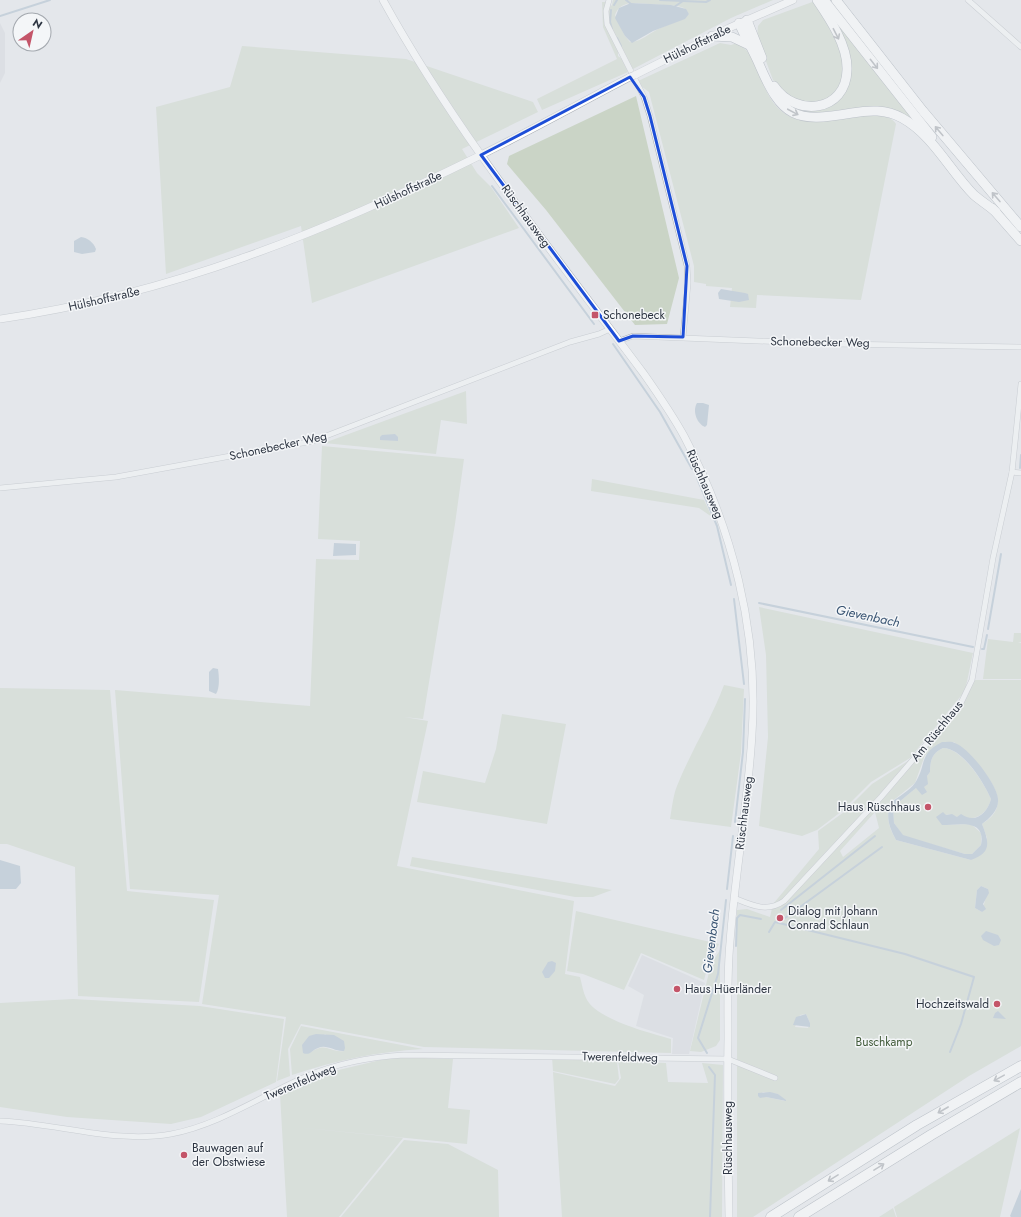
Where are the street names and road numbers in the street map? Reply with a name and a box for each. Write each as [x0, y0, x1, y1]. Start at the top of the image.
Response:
street label: Hülshoffstraße [660, 20, 734, 68]
street label: Hülshoffstraße [371, 166, 445, 214]
street label: Rüschhausweg [497, 181, 555, 251]
street label: Hülshoffstraße [67, 282, 141, 316]
street label: Schonebecker Weg [770, 332, 870, 352]
street label: Schonebecker Weg [228, 427, 328, 465]
street label: Rüschhausweg [682, 447, 728, 521]
street label: Am Rüschhaus [907, 696, 967, 765]
street label: Rüschhausweg [731, 775, 757, 851]
street label: Twerenfeldweg [582, 1047, 658, 1067]
street label: Twerenfeldweg [261, 1059, 339, 1105]
street label: Rüschhausweg [719, 1101, 737, 1175]

